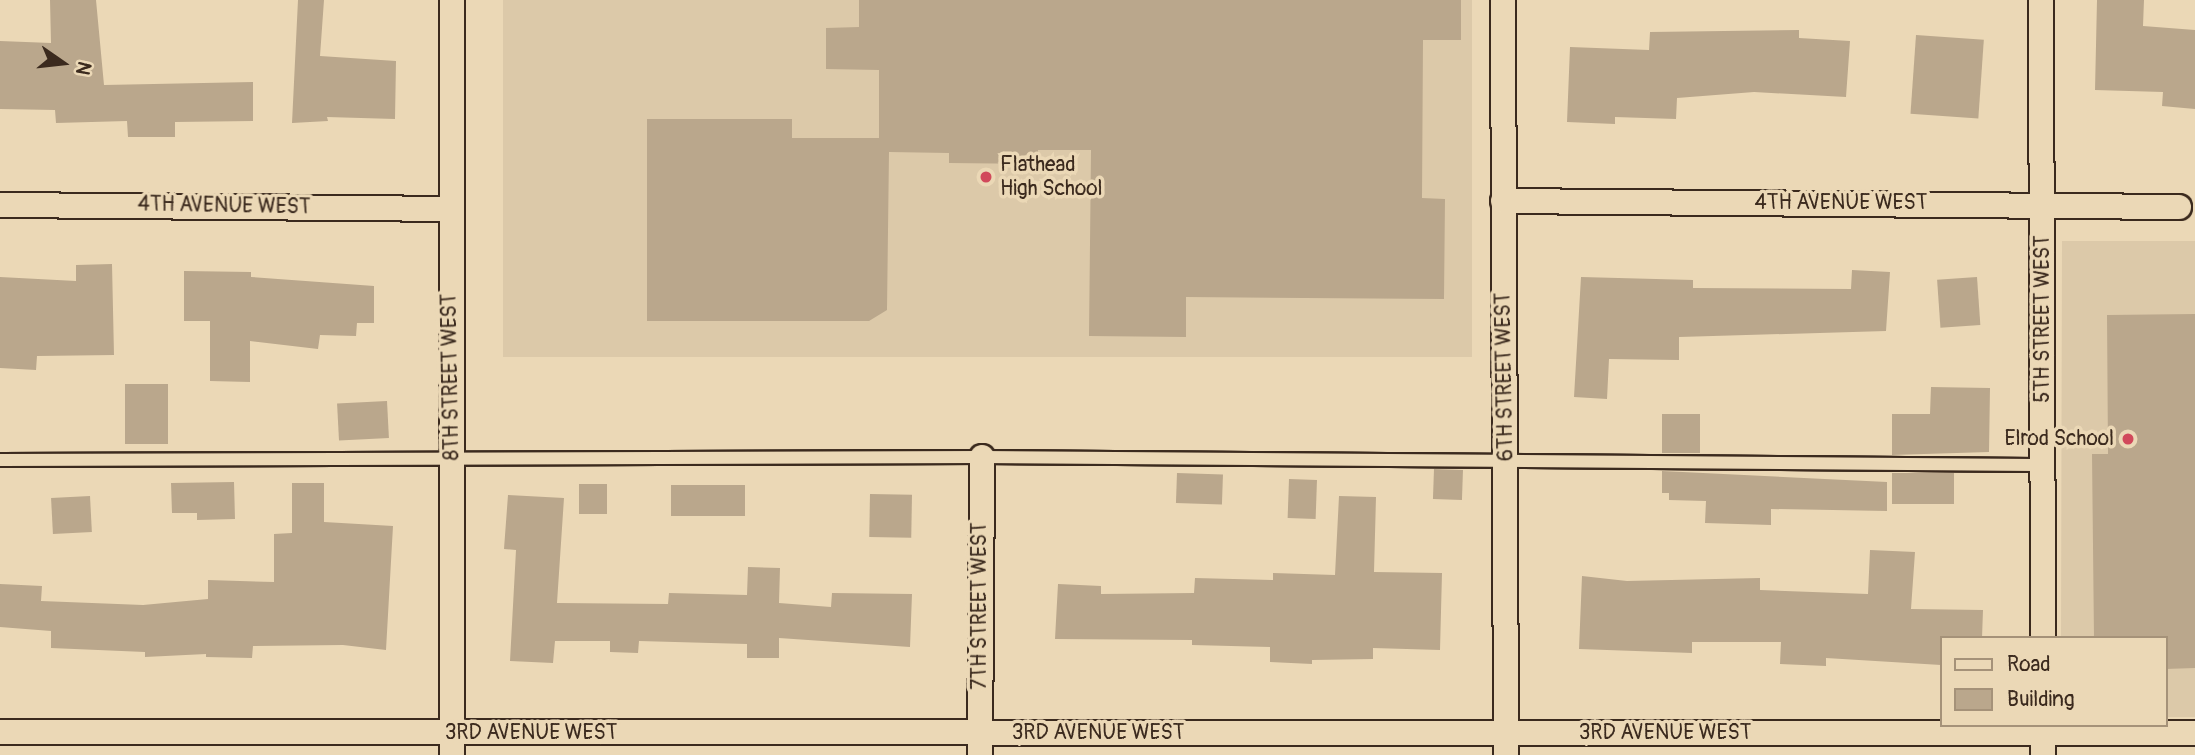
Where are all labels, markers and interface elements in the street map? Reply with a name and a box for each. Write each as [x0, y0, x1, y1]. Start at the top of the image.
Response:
north arrow [28, 28, 98, 98]
text: N [70, 59, 97, 77]
place label: Flathead High School [1000, 152, 1103, 202]
marker: Flathead High School [978, 169, 994, 185]
street label: 4TH AVENUE WEST [1755, 190, 1927, 216]
street label: 4TH AVENUE WEST [137, 192, 311, 220]
street label: 5TH STREET WEST [2030, 235, 2056, 403]
street label: 6TH STREET WEST [1491, 292, 1519, 462]
street label: 8TH STREET WEST [437, 293, 465, 461]
place label: Elrod School [2005, 426, 2114, 452]
marker: Elrod School [2120, 431, 2136, 447]
street label: 7TH STREET WEST [967, 522, 993, 690]
legend [1940, 636, 2167, 727]
text: Road [2007, 651, 2051, 678]
text: Building [2007, 686, 2074, 713]
street label: 3RD AVENUE WEST [445, 720, 617, 746]
street label: 3RD AVENUE WEST [1012, 720, 1184, 746]
street label: 3RD AVENUE WEST [1579, 720, 1751, 746]

